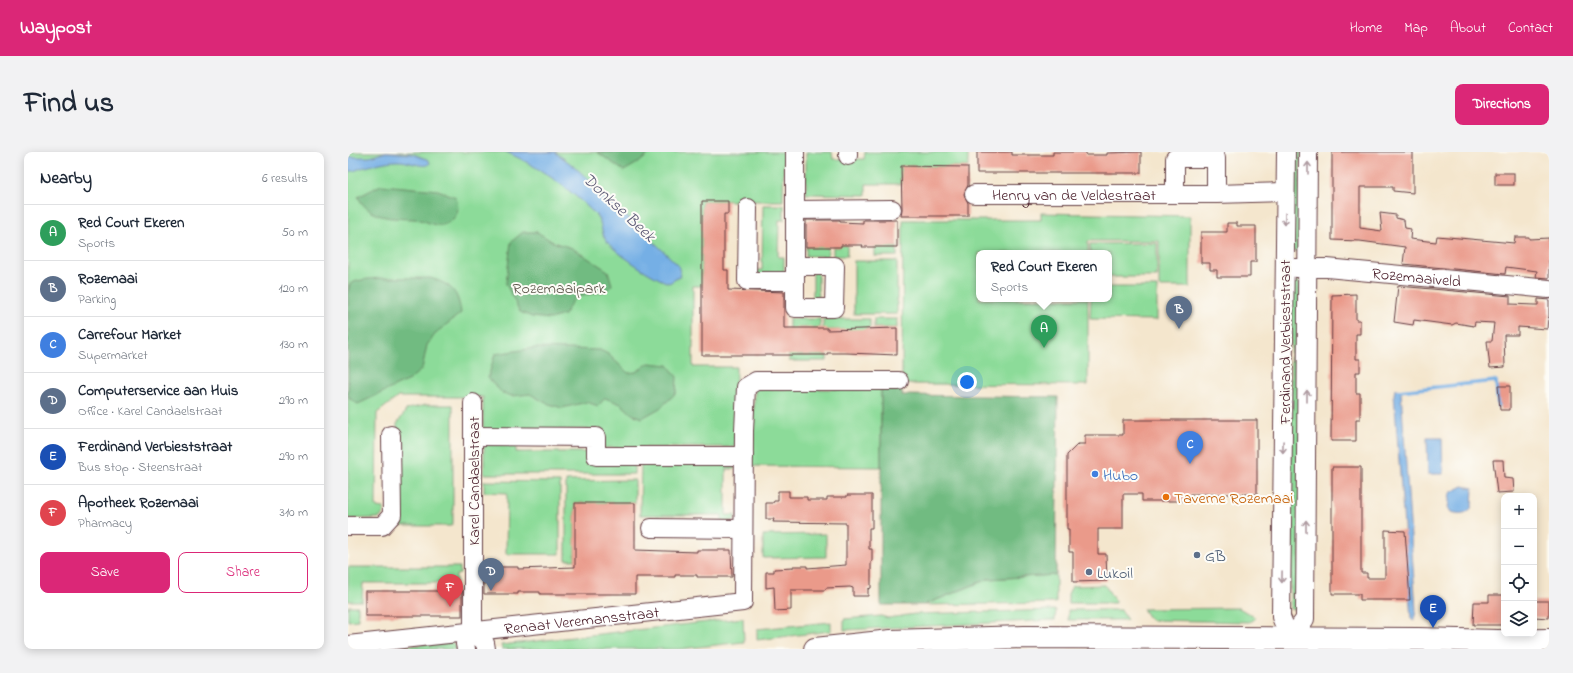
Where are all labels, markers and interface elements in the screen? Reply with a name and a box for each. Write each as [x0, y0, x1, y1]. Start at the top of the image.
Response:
text: Waypost [20, 15, 92, 42]
text: Home [1350, 18, 1382, 39]
text: Map [1404, 18, 1428, 39]
text: About [1450, 18, 1486, 39]
text: Contact [1508, 18, 1553, 39]
text: Find us [24, 84, 114, 125]
button: Directions [1455, 84, 1549, 125]
one-way arrow [1304, 162, 1312, 175]
text: Nearby [40, 166, 92, 191]
water label: Donkse Beek [577, 168, 662, 250]
text: 6 results [262, 169, 308, 188]
street label: Henry van de Veldestraat [992, 184, 1157, 208]
text: Red Court Ekeren [78, 212, 184, 234]
one-way arrow [1281, 212, 1289, 225]
text: A [49, 223, 57, 242]
text: 50 m [282, 223, 308, 242]
text: Sports [78, 234, 115, 253]
popup [976, 250, 1112, 302]
text: Red Court Ekeren [991, 256, 1097, 278]
street label: Ferdinand Verbieststraat [1274, 259, 1298, 425]
street label: Rozemaaiveld [1371, 262, 1462, 295]
text: Rozemaai [78, 268, 138, 290]
park label: Rozemaaipark [513, 277, 606, 301]
text: Sports [991, 278, 1028, 297]
text: B [49, 279, 57, 298]
text: 120 m [278, 279, 308, 298]
text: Parking [78, 290, 116, 309]
pin: B [1166, 296, 1192, 329]
pin: A [1031, 315, 1057, 348]
text: Carrefour Market [78, 324, 181, 346]
text: C [49, 335, 57, 354]
text: 130 m [280, 335, 308, 354]
text: Supermarket [78, 346, 148, 365]
your location [957, 372, 977, 392]
text: Computerservice aan Huis [78, 380, 238, 402]
one-way arrow [1303, 390, 1311, 403]
text: D [48, 391, 58, 410]
text: 290 m [279, 391, 308, 410]
text: Office · Karel Candaelstraat [78, 402, 222, 421]
street label: Karel Candaelstraat [463, 416, 487, 546]
pin: C [1177, 431, 1203, 464]
text: Ferdinand Verbieststraat [78, 436, 232, 458]
one-way arrow [1279, 440, 1287, 453]
text: E [49, 447, 57, 466]
text: 290 m [279, 447, 308, 466]
text: Bus stop · Steenstraat [78, 458, 202, 477]
place label: Hubo [1103, 464, 1138, 488]
marker: Hubo [1090, 469, 1100, 479]
place label: Taverne Rozemaai [1174, 487, 1293, 511]
text: Apotheek Rozemaai [78, 492, 199, 514]
marker: Taverne Rozemaai [1161, 492, 1171, 502]
map controls [1501, 493, 1537, 637]
button: + [1501, 493, 1537, 529]
text: F [49, 503, 57, 522]
text: 310 m [280, 503, 308, 522]
text: Pharmacy [78, 514, 132, 533]
one-way arrow [1302, 520, 1310, 533]
button: − [1501, 529, 1537, 565]
place label: GB [1205, 545, 1226, 569]
marker: GB [1192, 550, 1202, 560]
button: Save [40, 552, 170, 593]
button: Share [178, 552, 308, 593]
pin: D [478, 558, 504, 591]
place label: Lukoil [1097, 562, 1133, 586]
button: locate [1501, 565, 1537, 601]
marker: Lukoil [1084, 567, 1094, 577]
one-way arrow [1278, 570, 1286, 583]
pin: F [437, 574, 463, 607]
pin: E [1420, 595, 1446, 628]
street label: Renaat Veremansstraat [503, 601, 661, 642]
button: layers [1501, 601, 1537, 637]

